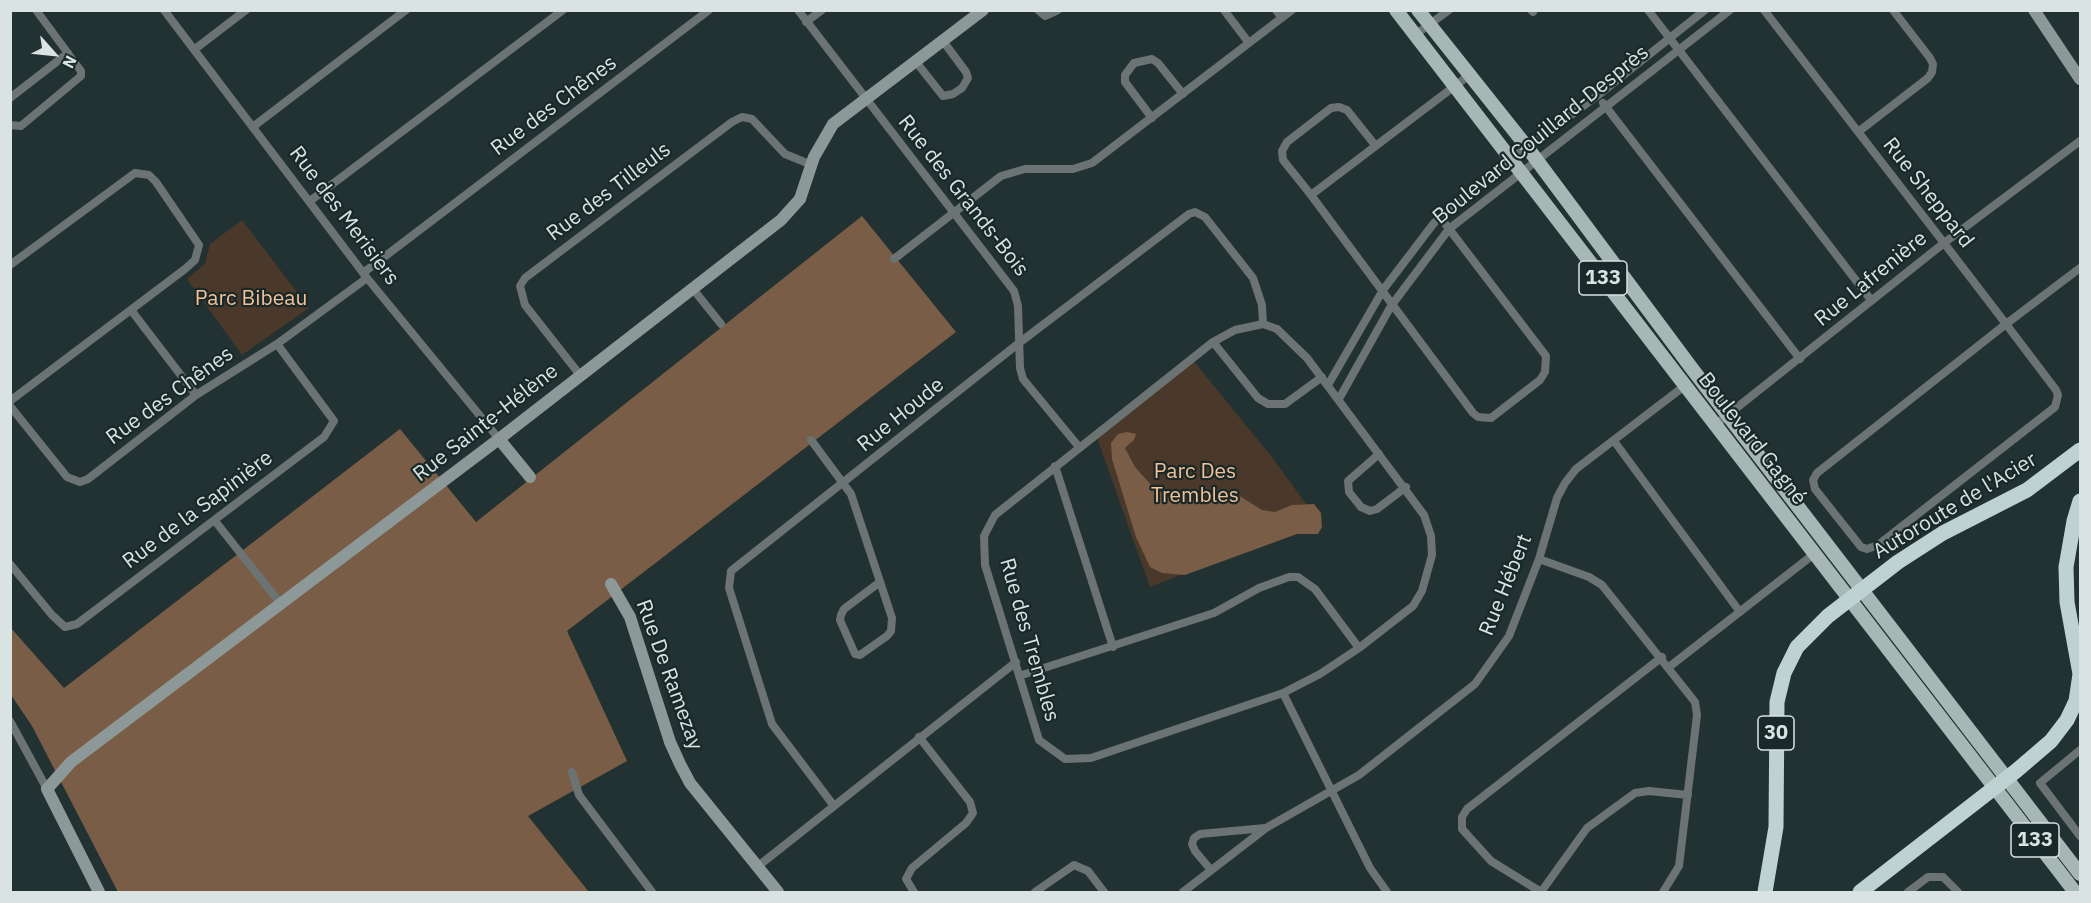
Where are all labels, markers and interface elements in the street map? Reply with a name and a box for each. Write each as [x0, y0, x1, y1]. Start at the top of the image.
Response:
north arrow [24, 24, 84, 84]
street label: Boulevard Couillard-Desprès [1428, 40, 1654, 230]
street label: Rue des Chênes [486, 51, 622, 161]
text: N [58, 52, 82, 72]
street label: Rue des Grands-Bois [892, 110, 1034, 282]
street label: Rue Sheppard [1877, 133, 1979, 253]
street label: Rue des Tilleuls [542, 137, 676, 247]
street label: Rue des Merisiers [284, 142, 404, 290]
street label: Rue Lafrenière [1810, 226, 1932, 332]
road number: 133 [1579, 261, 1627, 295]
park label: Parc Bibeau [195, 286, 307, 312]
street label: Rue des Chênes [102, 341, 238, 451]
street label: Rue Sainte-Hélène [409, 359, 563, 487]
street label: Boulevard Gagné [1693, 368, 1811, 510]
street label: Rue Houde [853, 372, 949, 458]
street label: Rue de la Sapinière [118, 445, 278, 575]
street label: Autoroute de l'Acier [1869, 447, 2041, 565]
park label: Parc Des Trembles [1151, 459, 1239, 509]
street label: Rue Hébert [1474, 531, 1538, 639]
street label: Rue des Trembles [994, 555, 1064, 725]
street label: Rue De Ramezay [630, 596, 708, 754]
road number: 30 [1758, 716, 1794, 750]
road number: 133 [2011, 823, 2059, 857]

